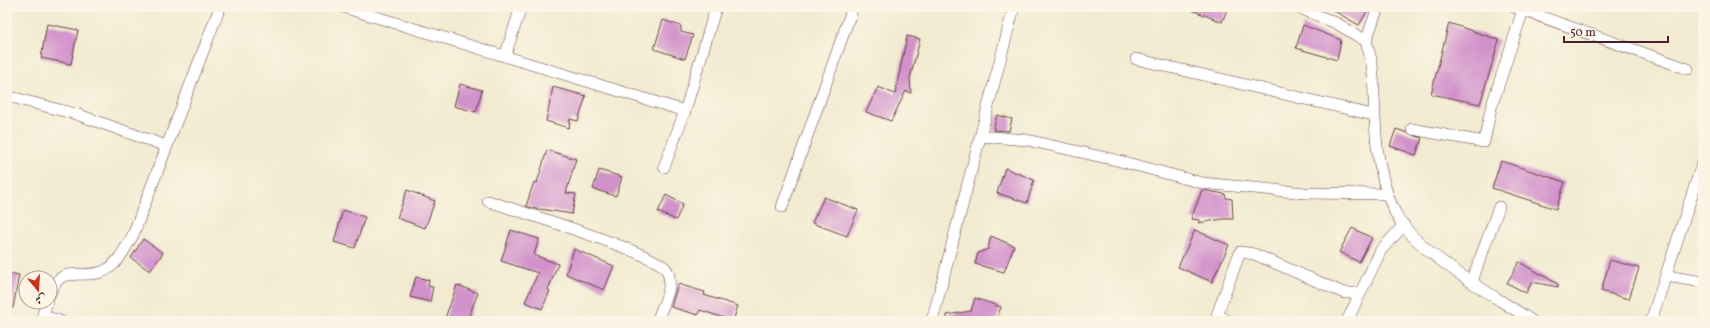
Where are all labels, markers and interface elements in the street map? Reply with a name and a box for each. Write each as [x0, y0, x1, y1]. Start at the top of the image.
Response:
scale bar [1564, 18, 1668, 44]
text: 50 m [1570, 25, 1596, 41]
north arrow [18, 270, 58, 310]
text: ش [33, 289, 48, 307]

